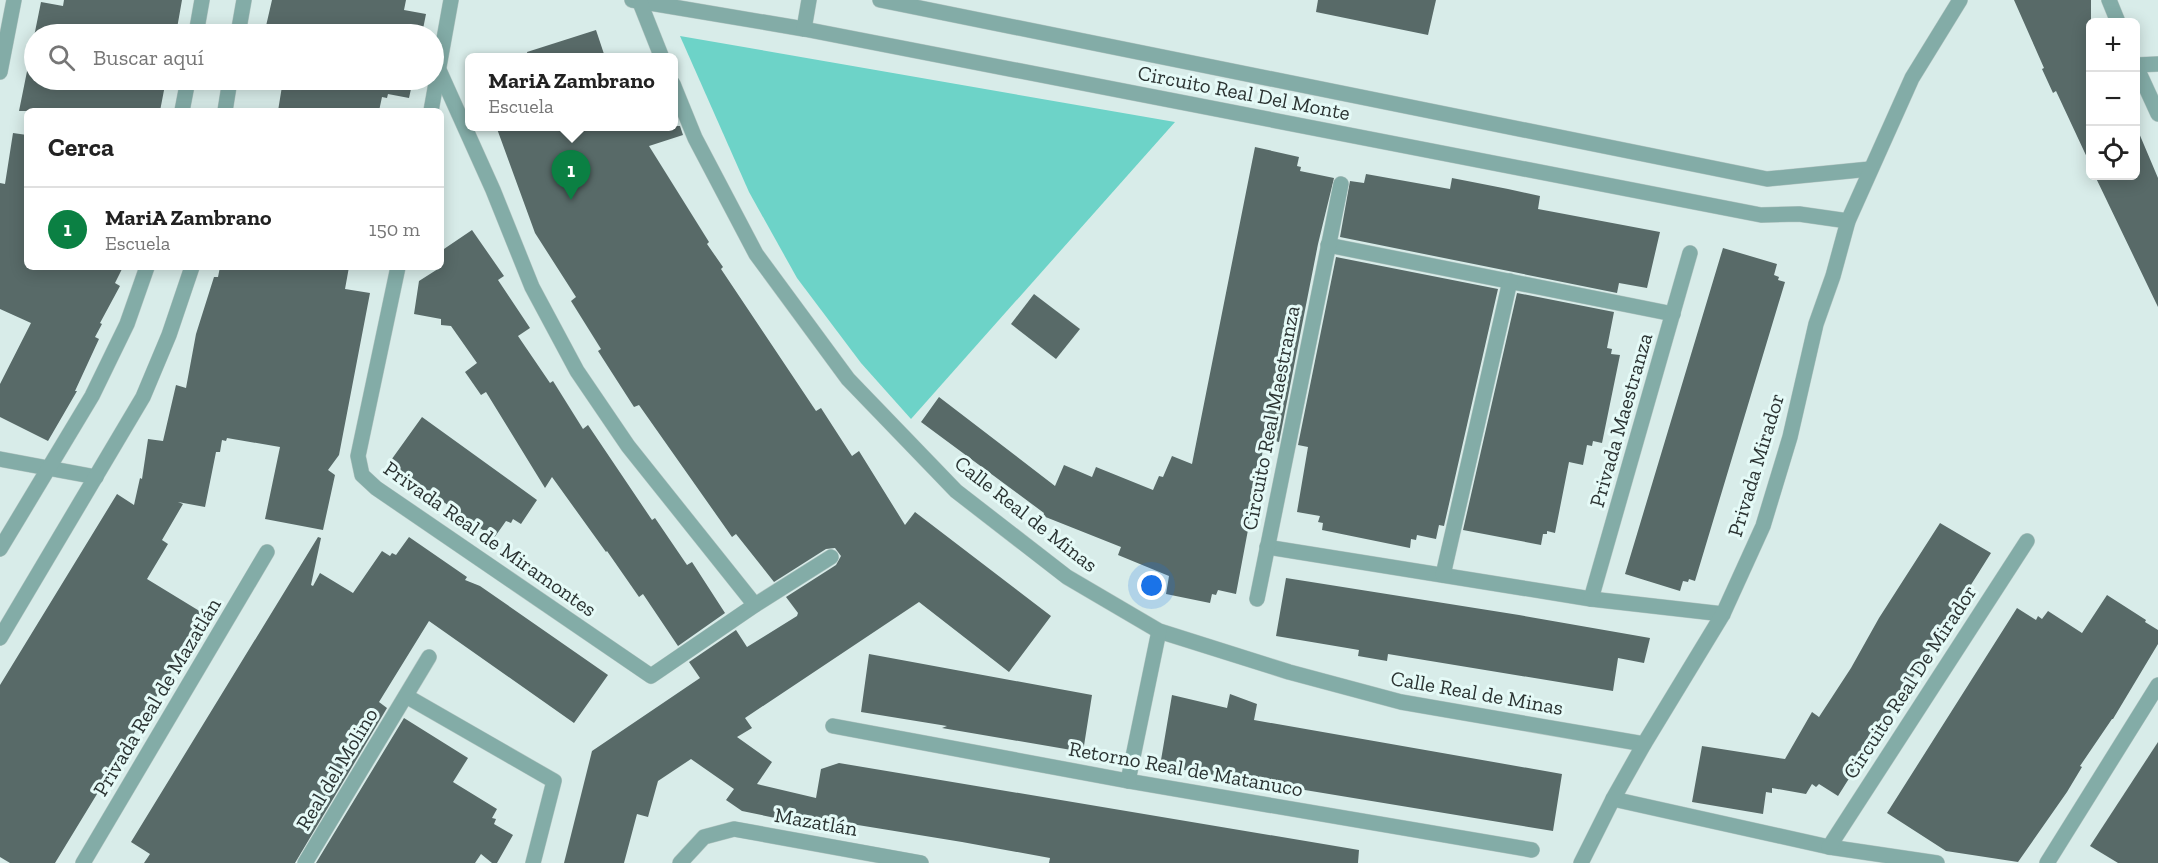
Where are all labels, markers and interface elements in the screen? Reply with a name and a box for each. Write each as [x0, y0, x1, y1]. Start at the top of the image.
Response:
map controls [2086, 18, 2140, 180]
button: + [2086, 18, 2140, 72]
search box [24, 24, 444, 90]
icon: search [45, 41, 78, 74]
text: Buscar aquí [93, 44, 204, 71]
popup [465, 53, 678, 131]
street label: Circuito Real Del Monte [1136, 60, 1352, 125]
text: MariA Zambrano [488, 67, 655, 94]
button: − [2086, 72, 2140, 126]
text: Escuela [488, 94, 554, 118]
button: locate [2086, 126, 2140, 180]
text: Cerca [48, 131, 114, 163]
pin: 1 [552, 150, 590, 200]
text: MariA Zambrano [105, 204, 271, 231]
text: 1 [63, 217, 72, 241]
text: 150 m [369, 217, 420, 241]
text: Escuela [105, 231, 170, 255]
street label: Circuito Real Maestranza [1236, 303, 1305, 532]
street label: Privada Maestranza [1584, 330, 1657, 510]
street label: Privada Mirador [1722, 390, 1789, 539]
street label: Calle Real de Minas [950, 450, 1103, 577]
street label: Privada Real de Miramontes [379, 455, 602, 622]
your location [1137, 571, 1166, 600]
street label: Circuito Real De Mirador [1838, 580, 1982, 783]
street label: Privada Real de Mazatlán [87, 593, 226, 800]
street label: Calle Real de Minas [1389, 665, 1565, 720]
street label: Real del Molino [290, 703, 383, 834]
street label: Retorno Real de Matanuco [1067, 736, 1305, 801]
street label: Mazatlán [773, 802, 860, 841]

